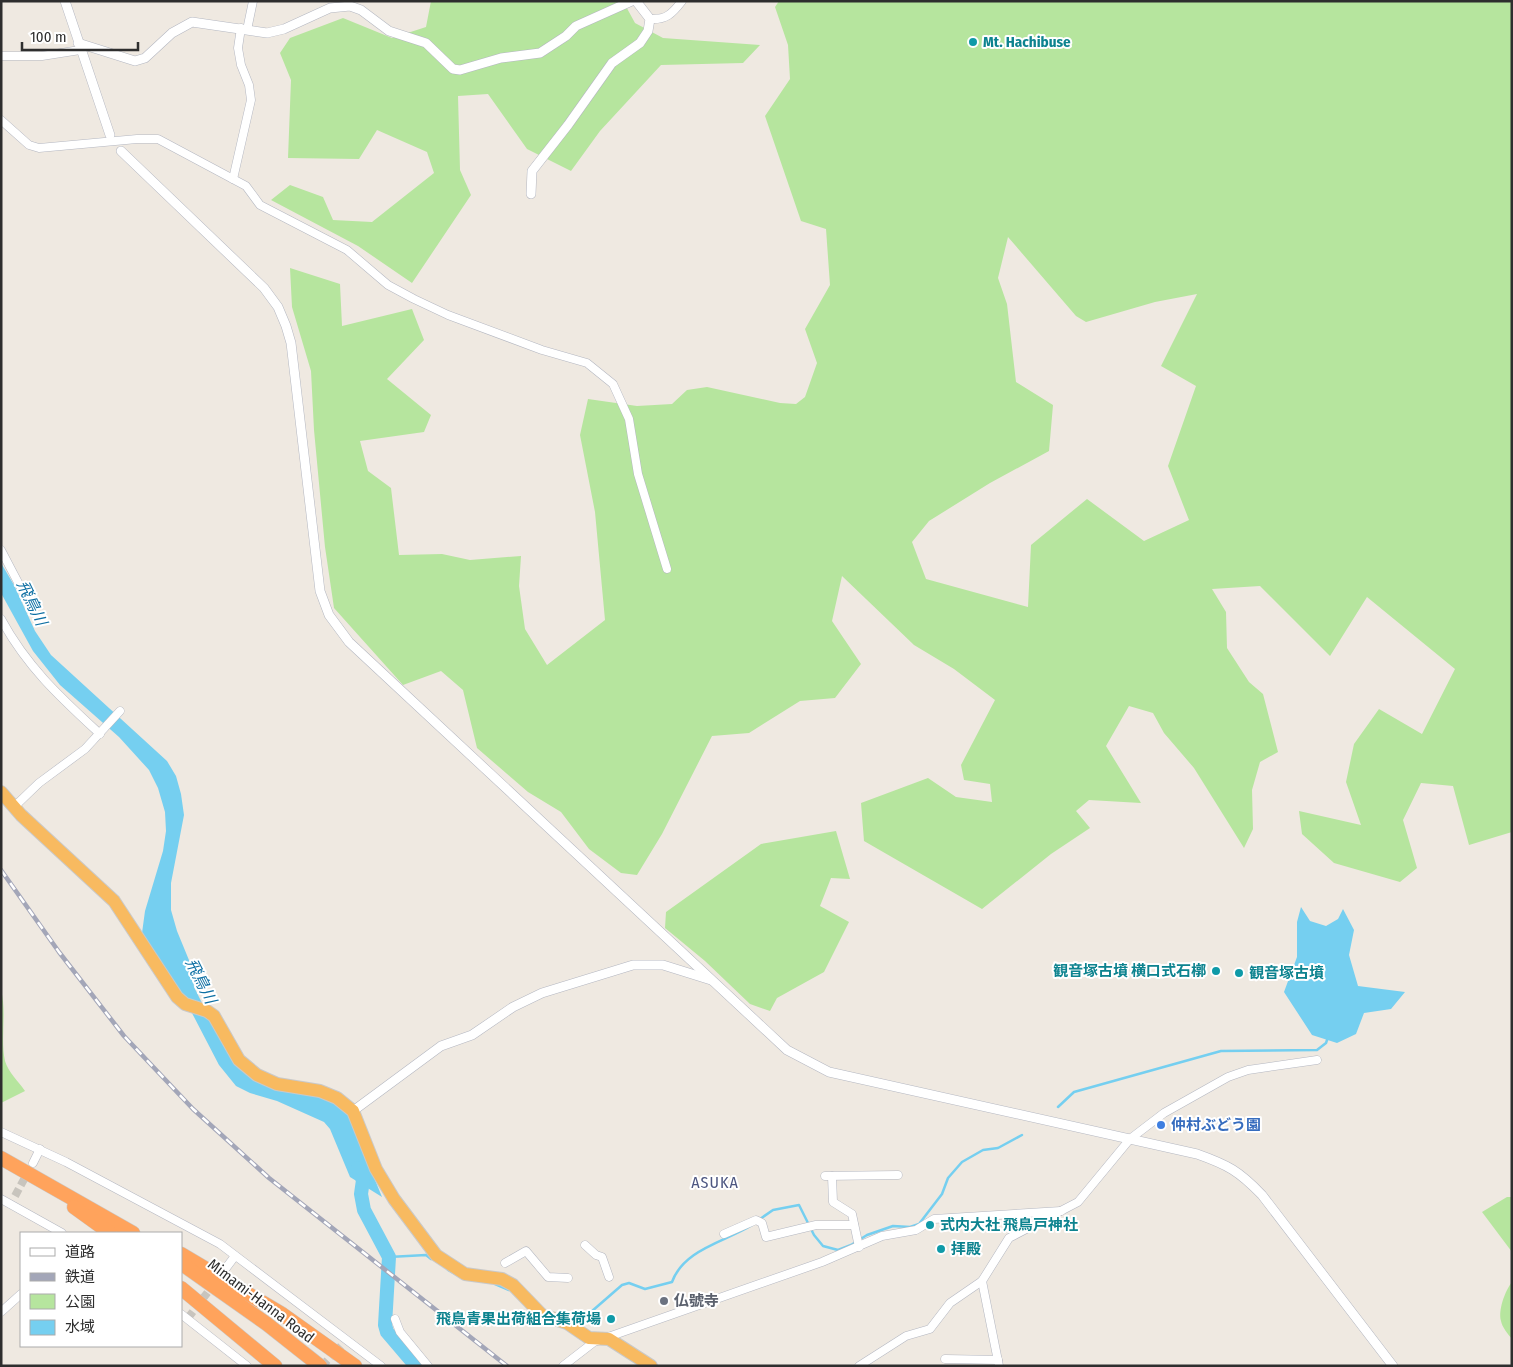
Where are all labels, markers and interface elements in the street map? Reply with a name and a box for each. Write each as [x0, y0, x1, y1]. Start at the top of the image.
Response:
scale bar [22, 20, 139, 52]
text: 100 m [30, 28, 67, 46]
place label: Mt. Hachibuse [983, 33, 1071, 51]
marker: Mt. Hachibuse [967, 36, 979, 48]
water label: 飛鳥川 [13, 577, 52, 631]
water label: 飛鳥川 [182, 955, 221, 1008]
place label: 観音塚古墳 横口式石槨 [1053, 962, 1206, 980]
place label: 観音塚古墳 [1249, 964, 1324, 982]
marker: 観音塚古墳 横口式石槨 [1210, 965, 1222, 977]
marker: 観音塚古墳 [1233, 967, 1245, 979]
place label: 仲村ぶどう園 [1171, 1116, 1261, 1134]
marker: 仲村ぶどう園 [1155, 1119, 1167, 1131]
district label: ASUKA [691, 1173, 739, 1192]
place label: 式内大社 飛鳥戸神社 [940, 1216, 1078, 1234]
marker: 式内大社 飛鳥戸神社 [924, 1219, 936, 1231]
legend [20, 1232, 182, 1347]
place label: 拝殿 [951, 1240, 981, 1258]
text: 道路 [65, 1243, 95, 1261]
marker: 拝殿 [935, 1243, 947, 1255]
street label: Mimami-Hanna Road [204, 1255, 318, 1347]
text: 鉄道 [65, 1268, 95, 1286]
place label: 仏號寺 [673, 1292, 719, 1310]
text: 公園 [65, 1293, 95, 1311]
marker: 仏號寺 [658, 1295, 670, 1307]
place label: 飛鳥青果出荷組合集荷場 [436, 1310, 601, 1328]
marker: 飛鳥青果出荷組合集荷場 [605, 1313, 617, 1325]
text: 水域 [65, 1318, 95, 1336]

